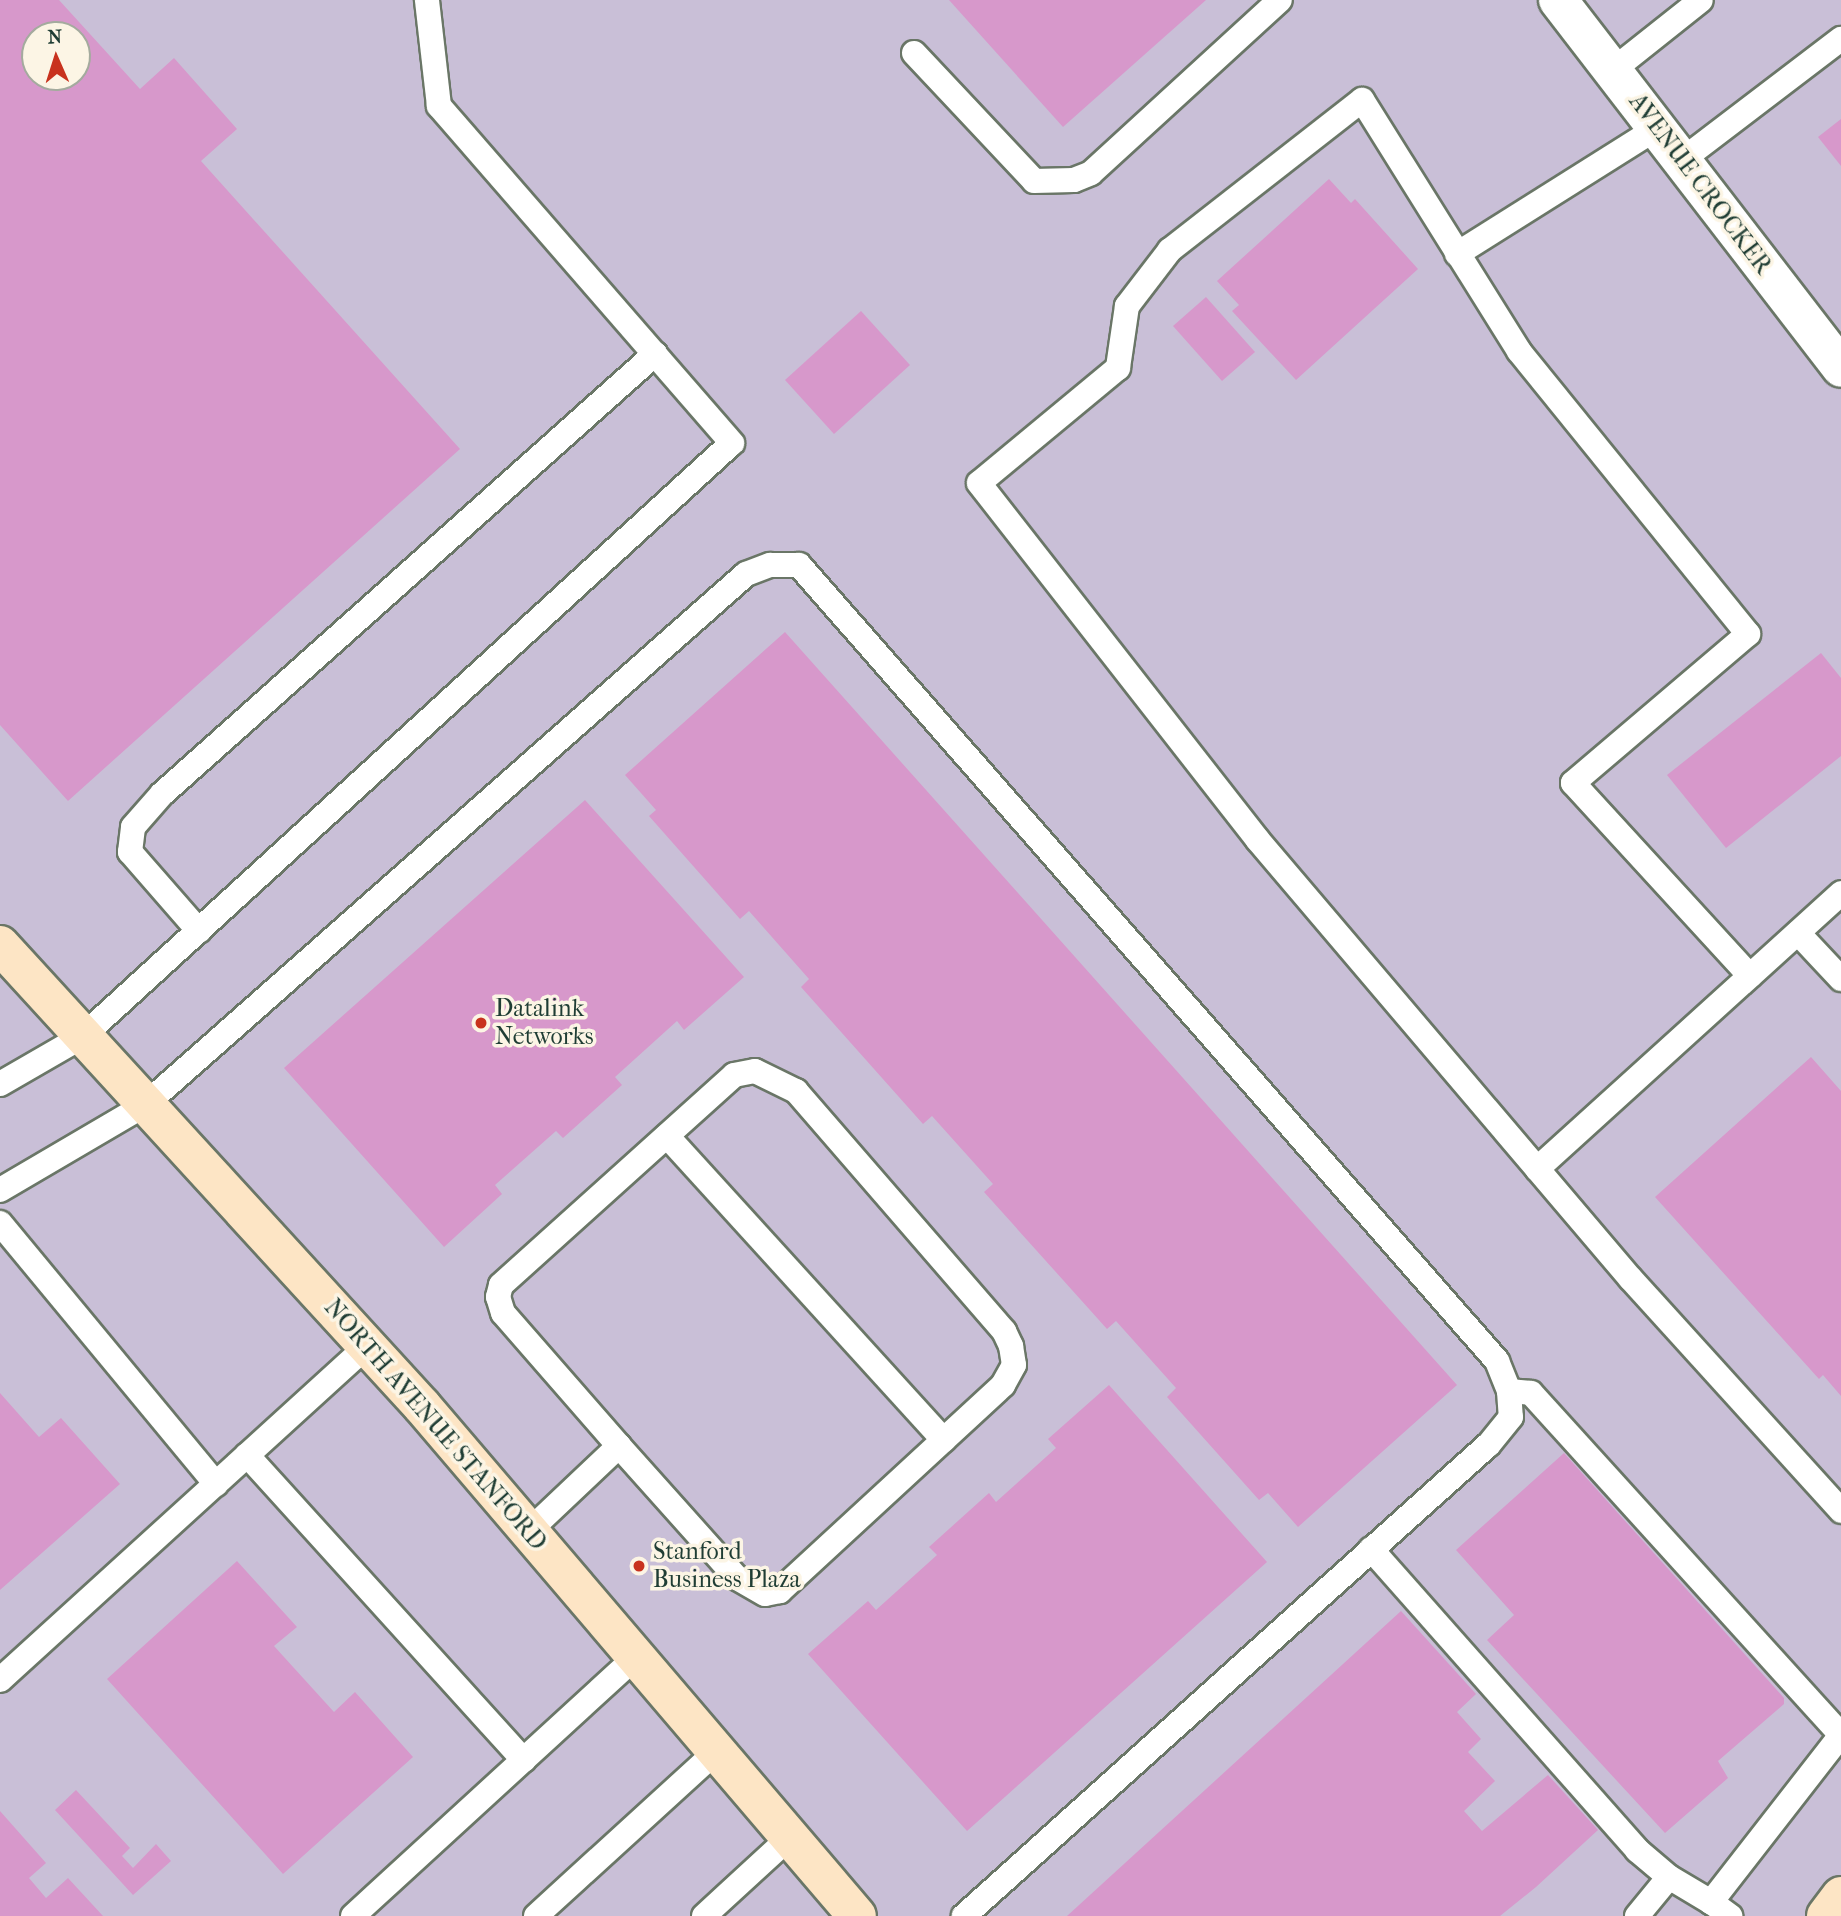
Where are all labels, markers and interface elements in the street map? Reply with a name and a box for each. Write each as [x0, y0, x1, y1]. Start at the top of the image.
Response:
north arrow [21, 21, 91, 91]
text: N [47, 26, 63, 48]
street label: AVENUE CROCKER [1623, 88, 1777, 280]
place label: Datalink Networks [495, 995, 594, 1051]
marker: Datalink Networks [473, 1015, 489, 1031]
street label: NORTH AVENUE STANFORD [318, 1293, 552, 1557]
place label: Stanford Business Plaza [653, 1538, 801, 1594]
marker: Stanford Business Plaza [631, 1558, 647, 1574]

